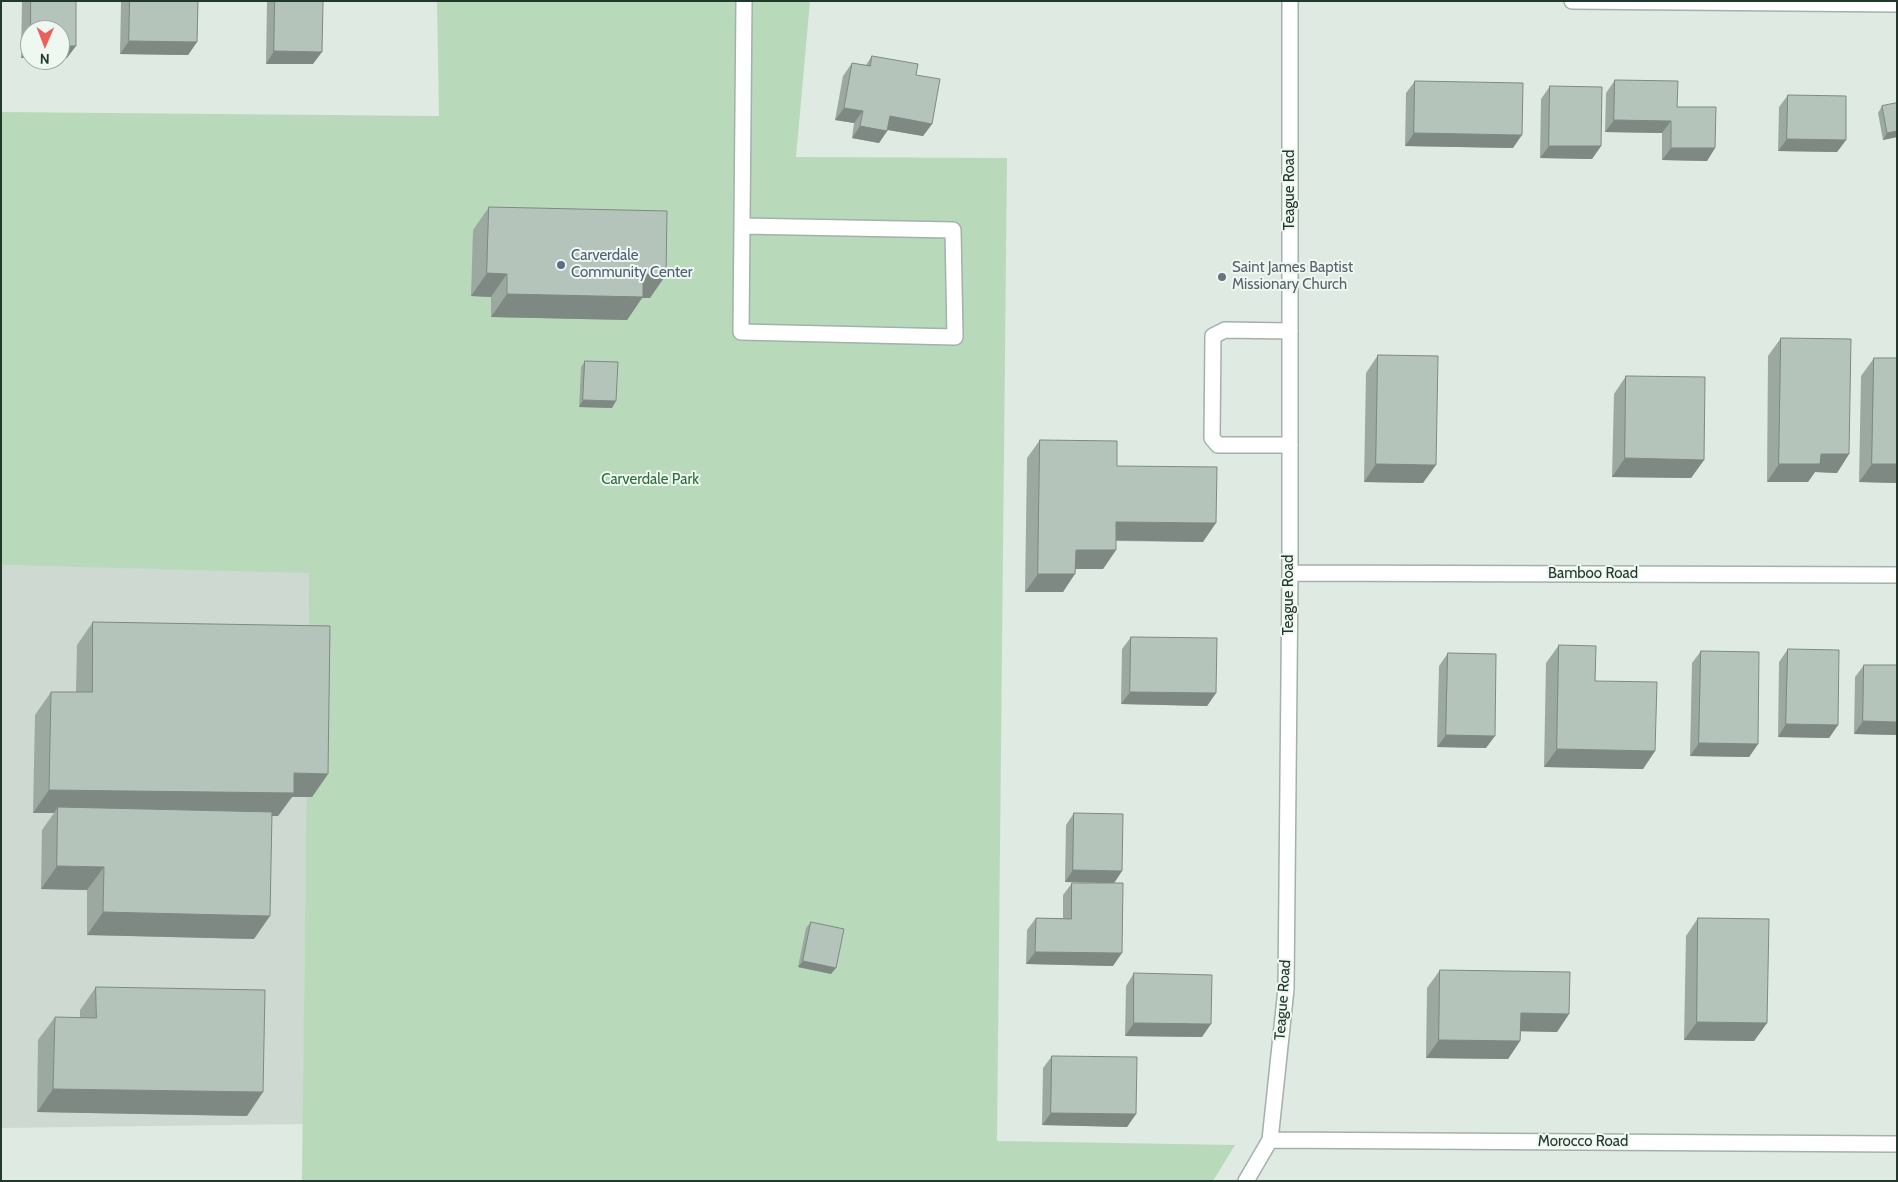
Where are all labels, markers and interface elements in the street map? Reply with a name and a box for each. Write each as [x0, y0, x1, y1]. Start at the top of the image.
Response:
north arrow [20, 20, 70, 70]
text: N [40, 50, 50, 68]
street label: Teague Road [1281, 150, 1299, 230]
place label: Carverdale Community Center [571, 247, 692, 282]
marker: Carverdale Community Center [555, 259, 567, 271]
place label: Saint James Baptist Missionary Church [1232, 259, 1353, 294]
marker: Saint James Baptist Missionary Church [1216, 271, 1228, 283]
park label: Carverdale Park [601, 471, 699, 489]
street label: Teague Road [1280, 555, 1298, 635]
street label: Bamboo Road [1548, 565, 1638, 583]
street label: Teague Road [1271, 959, 1295, 1041]
street label: Morocco Road [1538, 1133, 1628, 1151]

